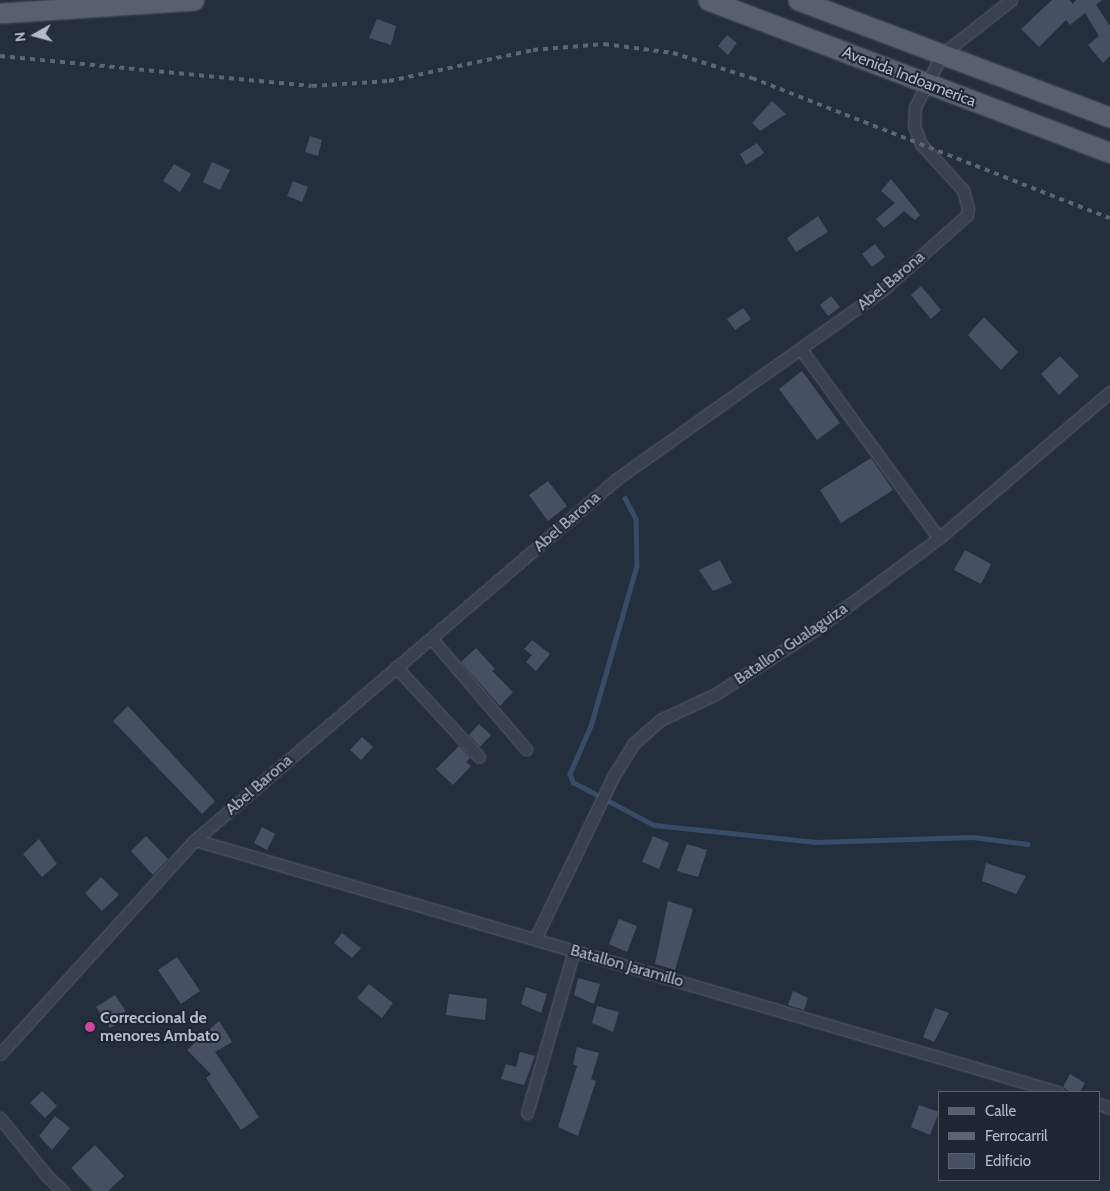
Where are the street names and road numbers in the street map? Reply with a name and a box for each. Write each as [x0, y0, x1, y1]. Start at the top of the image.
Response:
street label: Avenida Indoamerica [839, 43, 979, 111]
street label: Abel Barona [853, 247, 929, 315]
street label: Abel Barona [530, 488, 604, 556]
street label: Batallon Gualaguiza [731, 599, 851, 689]
street label: Abel Barona [222, 751, 296, 819]
street label: Batallon Jaramillo [568, 941, 686, 991]

